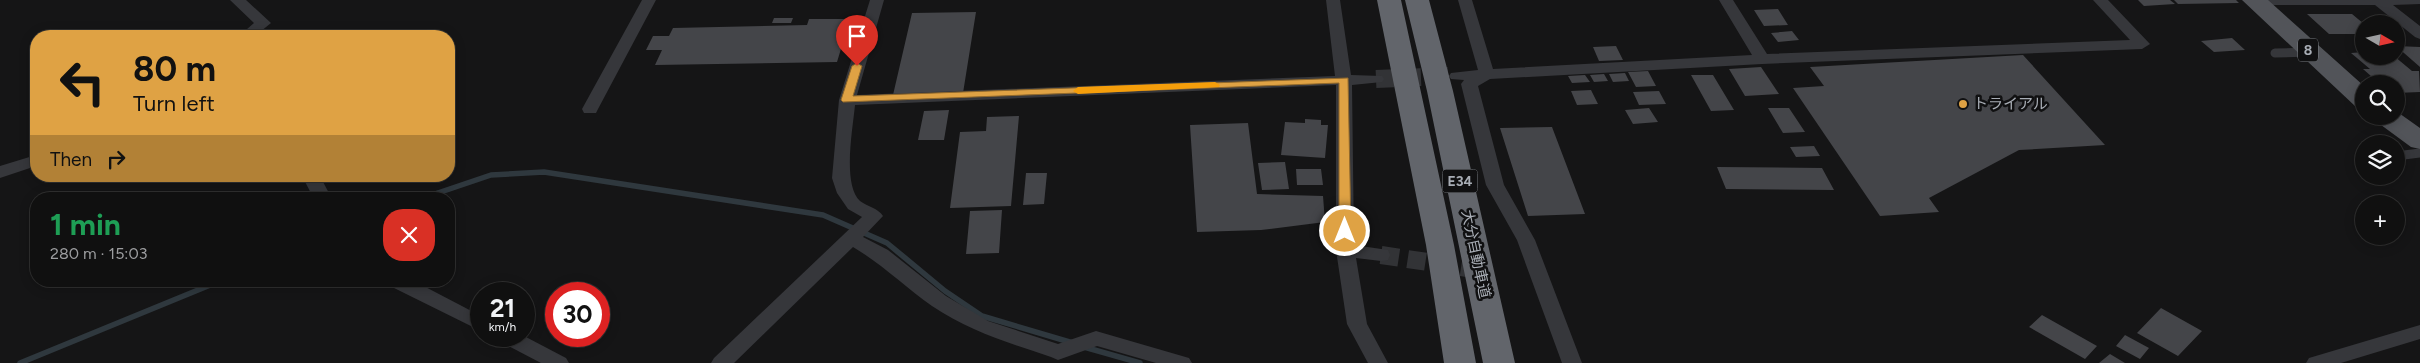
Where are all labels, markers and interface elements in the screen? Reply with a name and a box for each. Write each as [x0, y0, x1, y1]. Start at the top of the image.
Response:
pin [836, 15, 878, 66]
north arrow [2355, 15, 2405, 65]
map controls [2355, 15, 2405, 245]
icon: arrive [843, 22, 871, 50]
road number: 8 [2298, 38, 2318, 62]
text: 80 m [133, 48, 216, 90]
icon: left [50, 50, 115, 115]
button: search [2355, 75, 2405, 125]
text: Turn left [133, 90, 215, 117]
place label: トライアル [1973, 95, 2048, 113]
marker: トライアル [1957, 98, 1969, 110]
button: layers [2355, 135, 2405, 185]
icon: right [102, 145, 130, 173]
text: Then [50, 148, 92, 171]
road number: E34 [1442, 170, 1478, 192]
button: + [2355, 195, 2405, 245]
position arrow [1318, 204, 1370, 256]
text: 1 min [50, 206, 121, 243]
street label: 大分自動車道 [1458, 208, 1494, 300]
button: close [383, 209, 435, 261]
text: 280 m · 15:03 [50, 244, 147, 263]
speed limit sign: 30 [545, 282, 610, 347]
text: 21 [490, 293, 515, 323]
text: km/h [489, 320, 516, 334]

